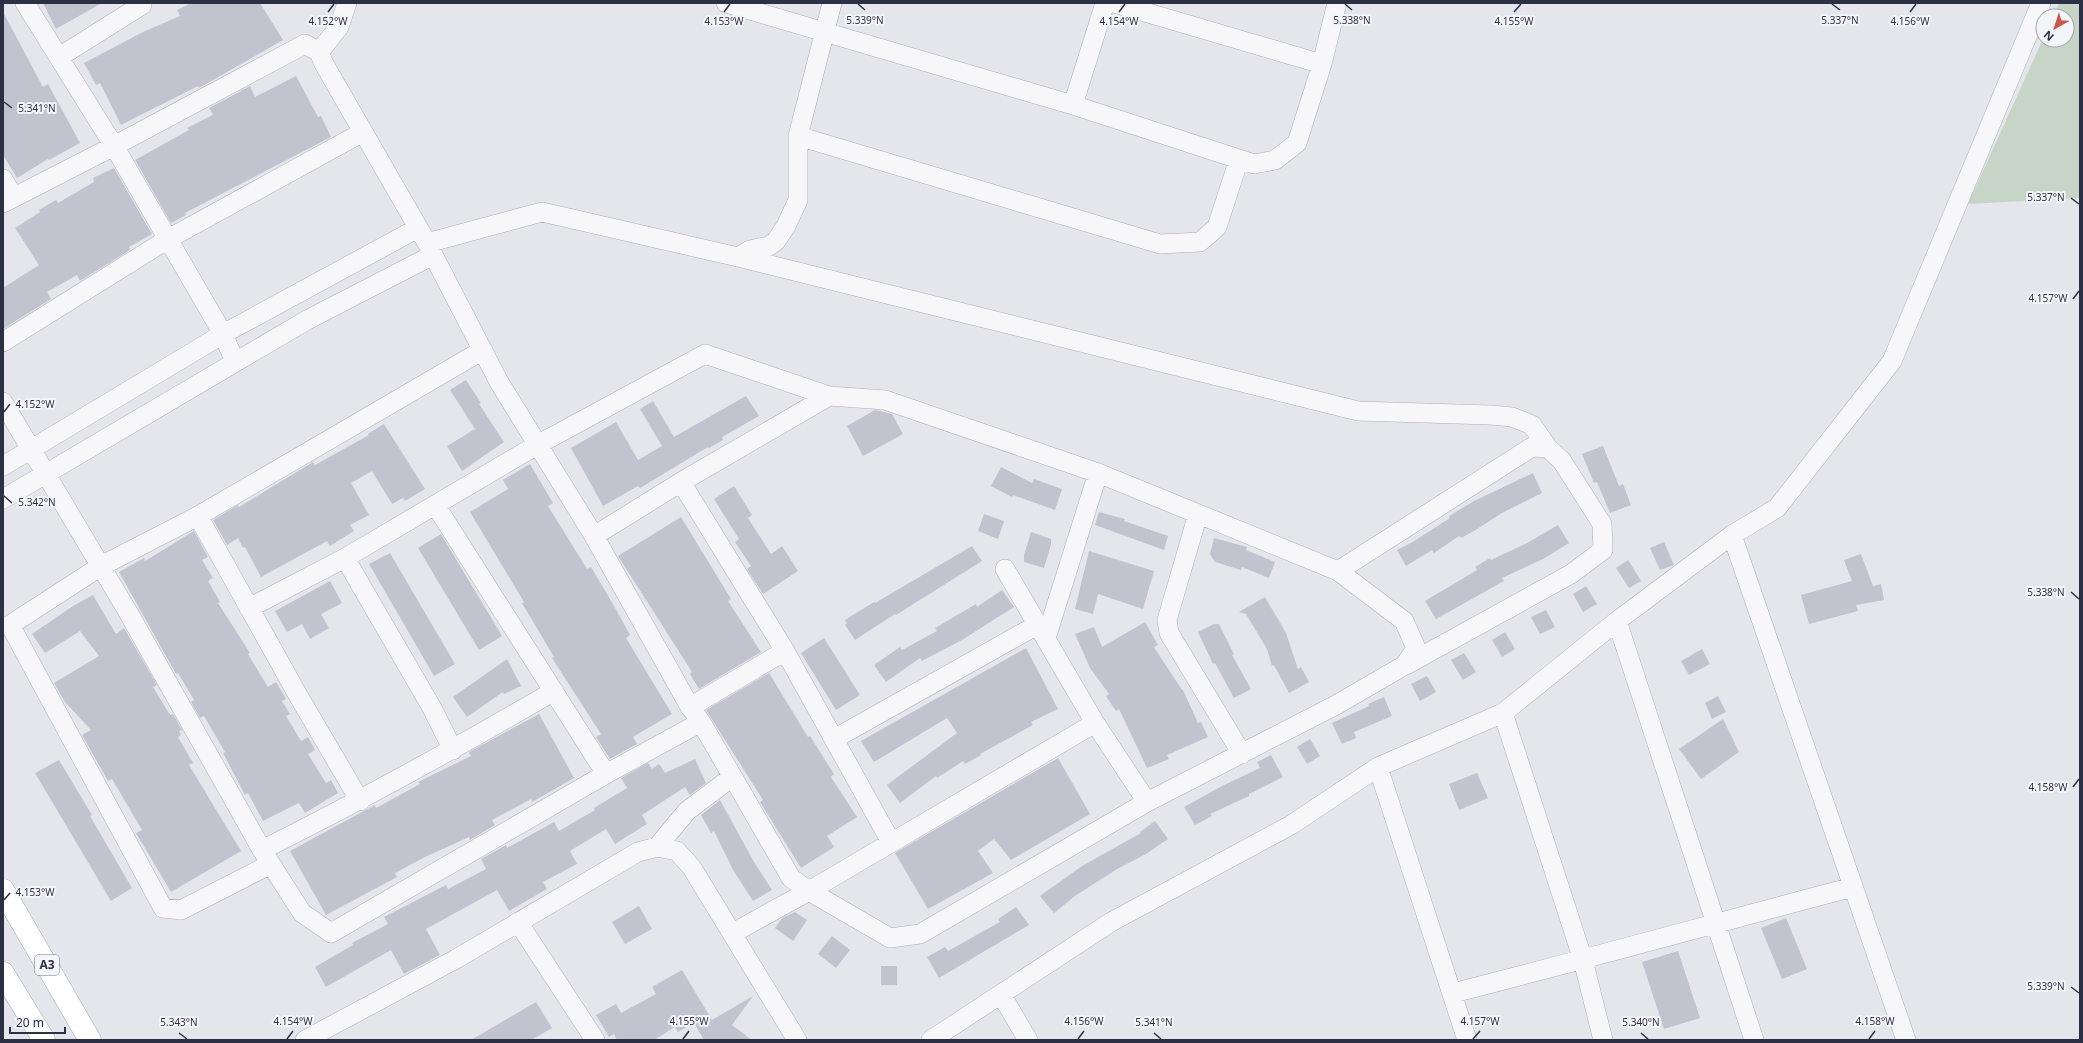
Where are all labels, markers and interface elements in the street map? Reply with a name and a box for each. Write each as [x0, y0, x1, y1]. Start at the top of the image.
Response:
north arrow [2035, 8, 2075, 48]
text: 5.339°N [846, 13, 884, 27]
text: 5.338°N [1333, 13, 1371, 27]
text: 5.337°N [1821, 13, 1859, 27]
text: 4.152°W [308, 14, 348, 28]
text: 4.153°W [704, 14, 744, 28]
text: 4.154°W [1099, 14, 1139, 28]
text: 4.155°W [1494, 14, 1534, 28]
text: 4.156°W [1890, 14, 1930, 28]
text: N [2040, 28, 2057, 45]
text: 5.341°N [18, 101, 56, 115]
text: 5.337°N [2027, 190, 2065, 204]
text: 4.157°W [2028, 291, 2068, 305]
text: 4.152°W [15, 397, 55, 411]
text: 5.342°N [18, 495, 56, 509]
text: 5.338°N [2027, 585, 2065, 599]
text: 4.158°W [2028, 780, 2068, 794]
text: 4.153°W [15, 885, 55, 899]
road number: A3 [35, 955, 59, 975]
text: 5.339°N [2027, 979, 2065, 993]
scale bar [10, 1009, 65, 1035]
text: 20 m [16, 1014, 44, 1031]
text: 4.154°W [273, 1014, 313, 1028]
text: 4.155°W [669, 1014, 709, 1028]
text: 4.156°W [1064, 1014, 1104, 1028]
text: 4.157°W [1460, 1014, 1500, 1028]
text: 4.158°W [1855, 1014, 1895, 1028]
text: 5.343°N [160, 1015, 198, 1029]
text: 5.341°N [1135, 1015, 1173, 1029]
text: 5.340°N [1622, 1015, 1660, 1029]

